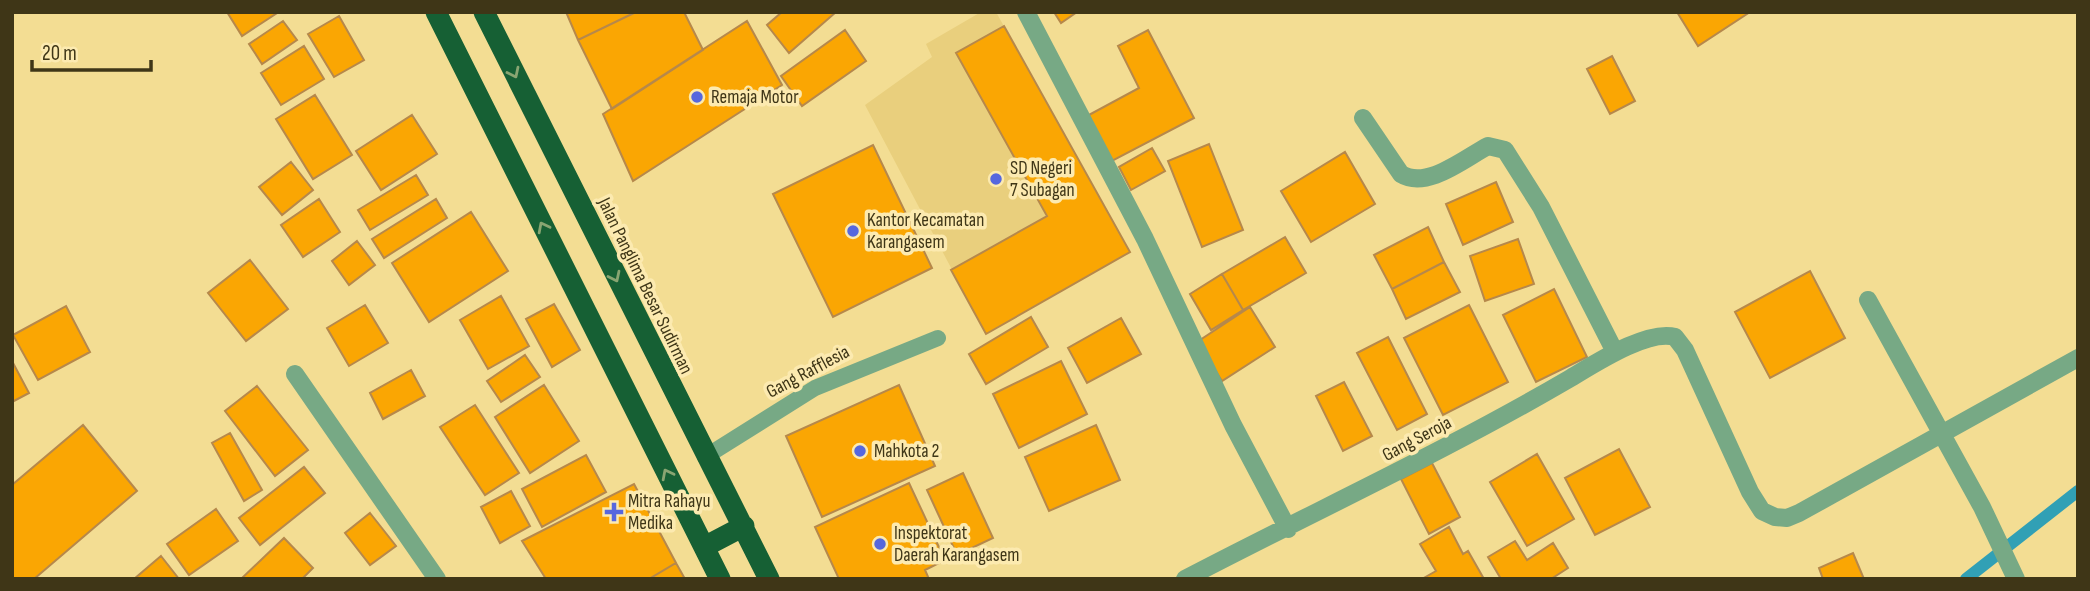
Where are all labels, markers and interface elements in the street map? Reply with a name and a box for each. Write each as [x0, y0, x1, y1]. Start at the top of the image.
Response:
scale bar [32, 28, 150, 72]
text: 20 m [42, 41, 77, 66]
one-way arrow [506, 66, 520, 78]
place label: Remaja Motor [711, 86, 799, 109]
marker: Remaja Motor [689, 89, 705, 105]
place label: SD Negeri 7 Subagan [1010, 157, 1075, 202]
marker: SD Negeri 7 Subagan [988, 171, 1004, 187]
street label: Jalan Panglima Besar Sudirman [592, 193, 698, 378]
place label: Kantor Kecamatan Karangasem [867, 209, 984, 254]
one-way arrow [538, 222, 552, 234]
marker: Kantor Kecamatan Karangasem [845, 223, 861, 239]
one-way arrow [607, 270, 621, 282]
street label: Gang Rafflesia [762, 340, 854, 404]
street label: Gang Seroja [1379, 411, 1455, 467]
place label: Mahkota 2 [874, 440, 939, 463]
marker: Mahkota 2 [852, 443, 868, 459]
one-way arrow [662, 469, 676, 481]
place label: Mitra Rahayu Medika [628, 490, 711, 535]
marker: Mitra Rahayu Medika [606, 504, 622, 520]
place label: Inspektorat Daerah Karangasem [894, 522, 1020, 567]
marker: Inspektorat Daerah Karangasem [872, 536, 888, 552]

